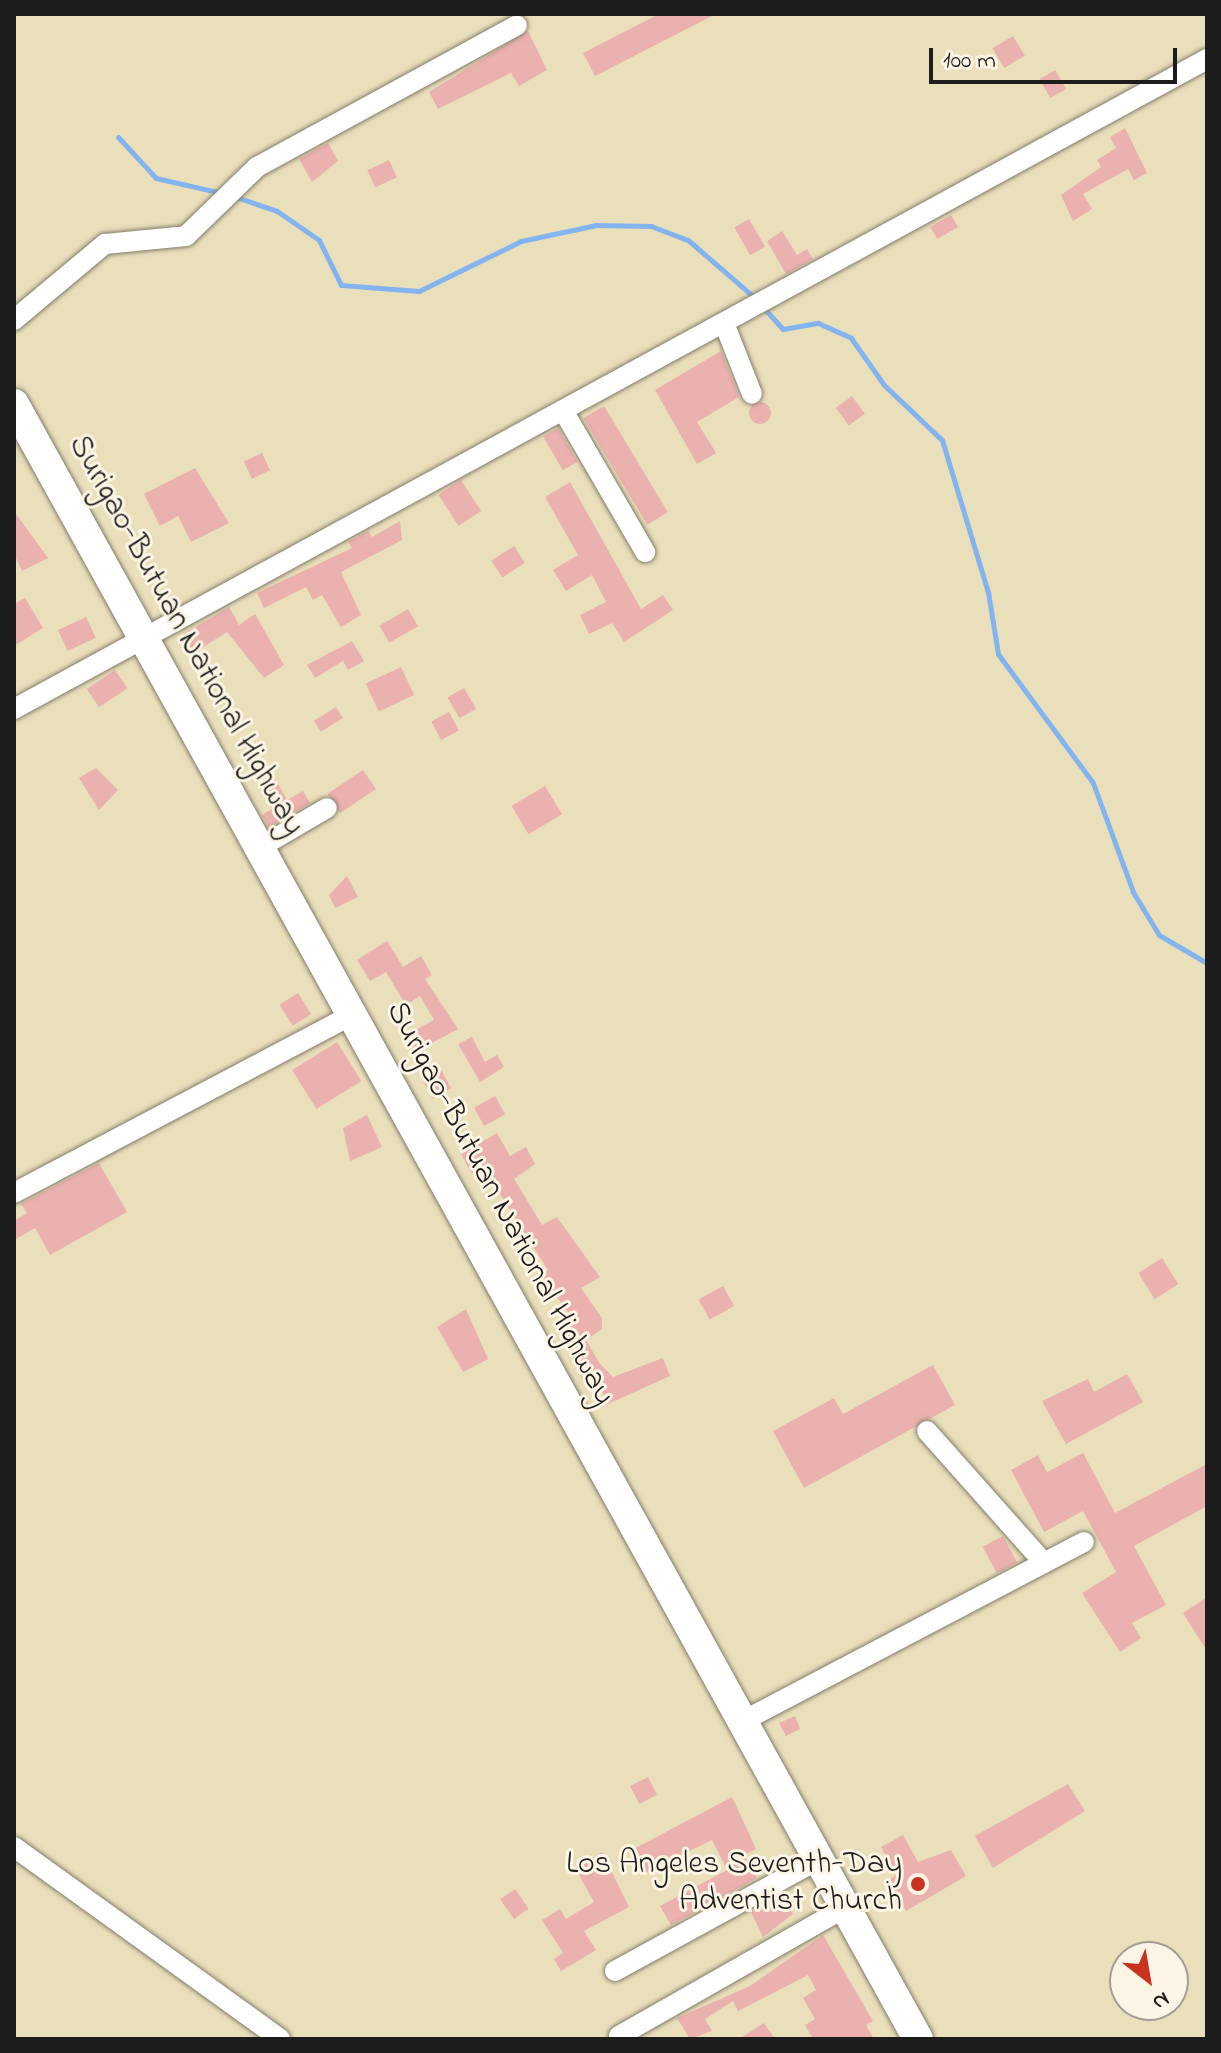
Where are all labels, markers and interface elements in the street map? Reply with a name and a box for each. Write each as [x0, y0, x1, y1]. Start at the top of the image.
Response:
scale bar [933, 32, 1181, 82]
text: 100 m [943, 44, 996, 79]
street label: Surigao-Butuan National Highway [59, 429, 311, 843]
street label: Surigao-Butuan National Highway [376, 996, 622, 1412]
place label: Los Angeles Seventh-Day Adventist Church [566, 1847, 902, 1922]
marker: Los Angeles Seventh-Day Adventist Church [909, 1875, 927, 1893]
north arrow [1109, 1941, 1189, 2021]
text: N [1146, 1982, 1175, 2017]

